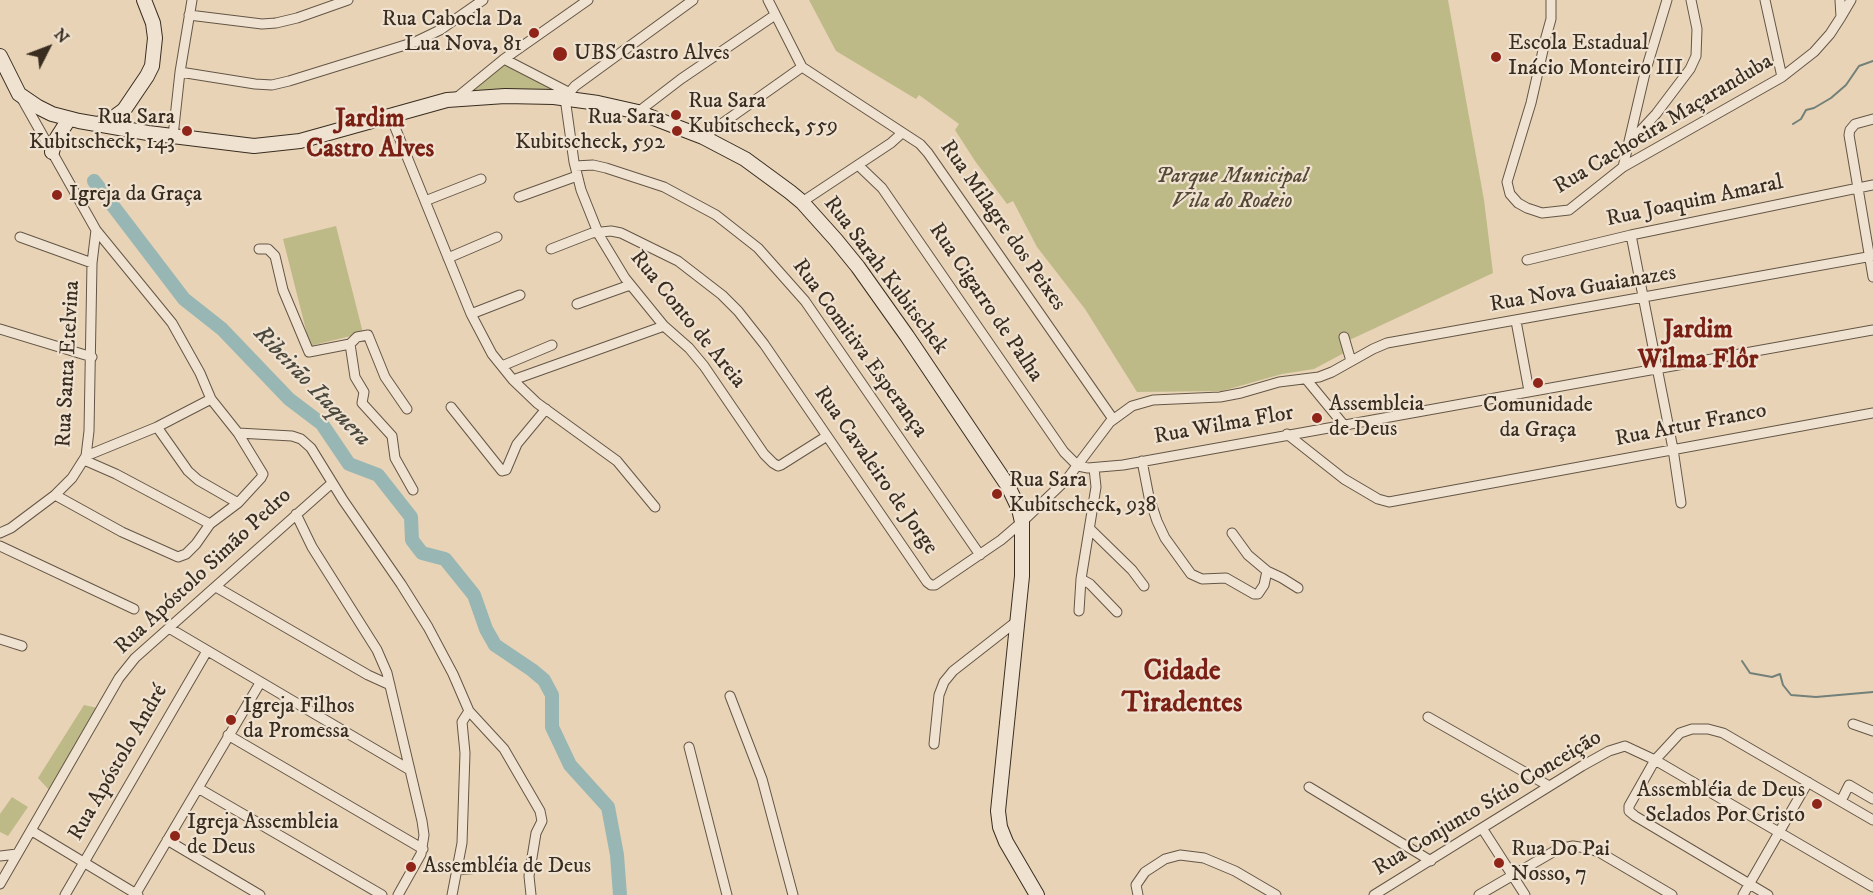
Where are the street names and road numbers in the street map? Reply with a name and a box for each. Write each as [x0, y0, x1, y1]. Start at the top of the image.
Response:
street label: Rua Cachoeira Maçaranduba [1550, 49, 1778, 201]
street label: Rua Milagre dos Peixes [933, 136, 1071, 316]
street label: Rua Joaquim Amaral [1604, 170, 1786, 234]
street label: Rua Sarah Kubitschek [817, 192, 953, 360]
street label: Rua Cigarro de Palha [922, 219, 1048, 387]
street label: Rua Conto de Areia [623, 246, 751, 394]
street label: Rua Comitiva Esperança [785, 255, 933, 443]
street label: Rua Nova Guaianazes [1488, 261, 1678, 319]
street label: Rua Santa Etelvina [51, 280, 87, 448]
street label: Rua Cavaleiro de Jorge [807, 382, 943, 560]
street label: Rua Artur Franco [1613, 398, 1769, 454]
street label: Rua Wilma Flor [1152, 401, 1296, 451]
street label: Rua Apóstolo Simão Pedro [110, 483, 298, 661]
street label: Rua Apóstolo André [64, 680, 174, 846]
street label: Rua Conjunto Sítio Conceição [1369, 725, 1607, 883]

